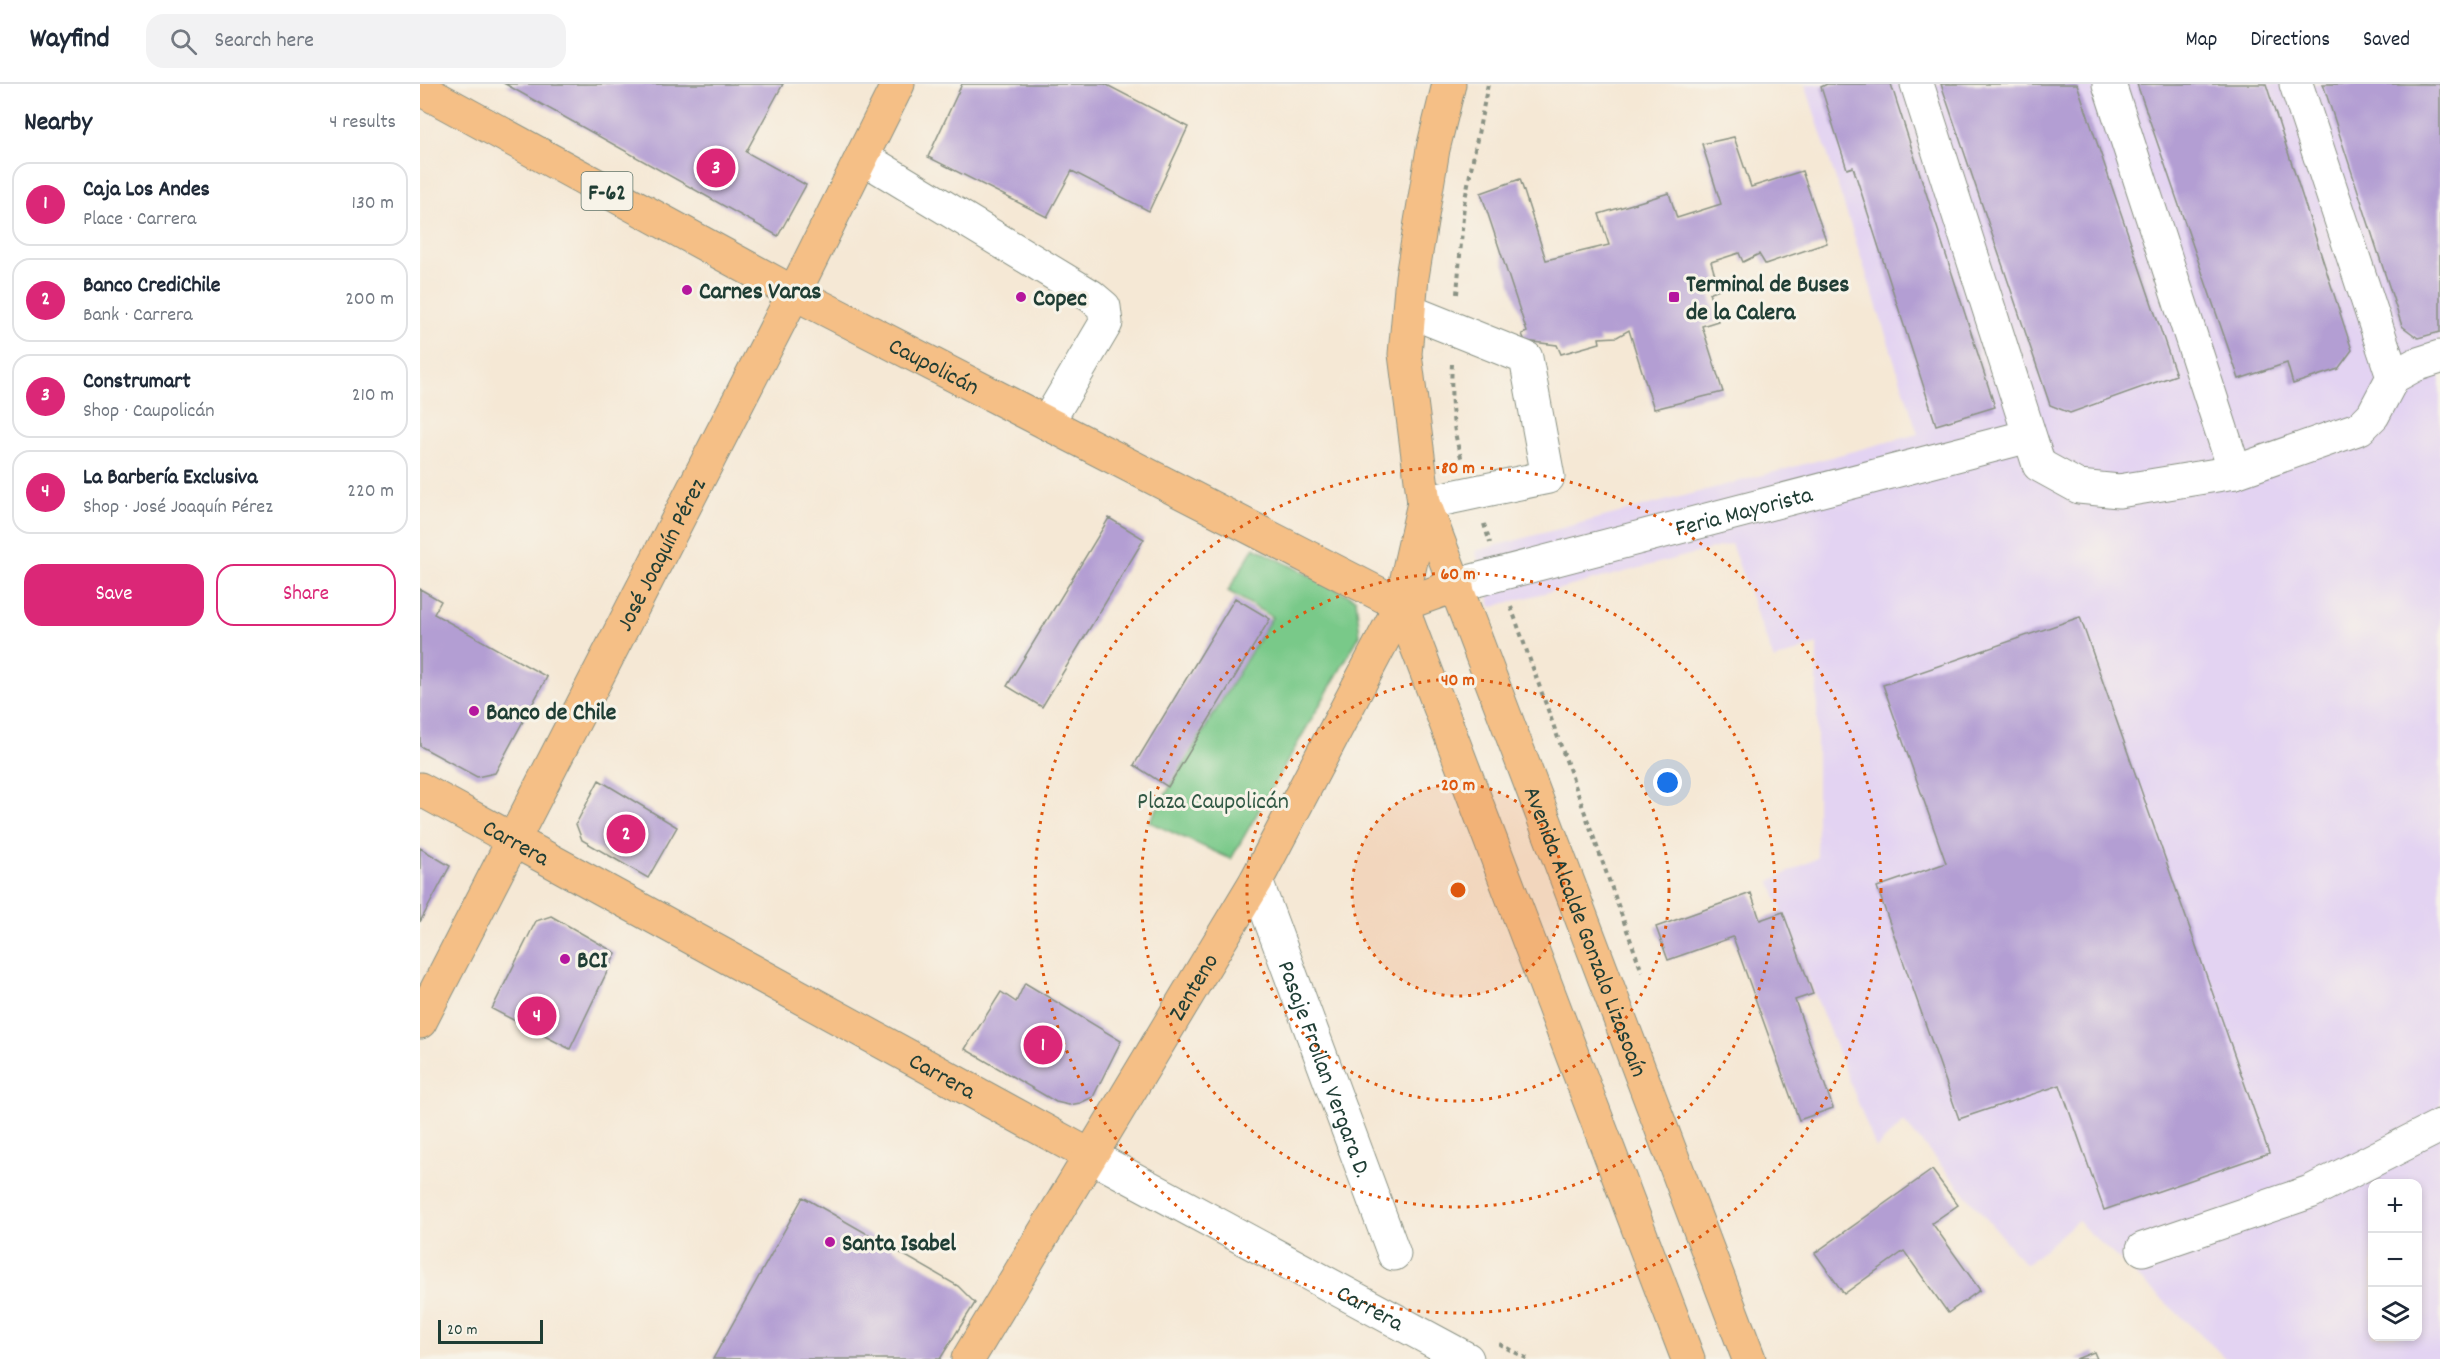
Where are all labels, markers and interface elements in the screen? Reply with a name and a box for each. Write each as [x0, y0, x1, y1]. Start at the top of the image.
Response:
search box [146, 14, 566, 68]
text: Wayfind [30, 21, 110, 61]
icon: search [167, 25, 200, 58]
text: Search here [215, 26, 314, 57]
text: Map [2186, 26, 2217, 56]
text: Directions [2250, 26, 2330, 56]
text: Saved [2363, 26, 2410, 56]
text: Nearby [24, 105, 92, 142]
text: 4 results [329, 109, 396, 137]
pin: 3 [696, 146, 736, 190]
road number: F-62 [582, 172, 633, 210]
text: Caja Los Andes [83, 175, 210, 206]
text: 1 [43, 190, 48, 218]
text: 130 m [352, 190, 394, 218]
text: Place · Carrera [83, 206, 197, 234]
place label: Terminal de Buses de la Calera [1686, 269, 1849, 331]
text: Banco CrediChile [83, 271, 221, 302]
place label: Carnes Varas [699, 276, 821, 310]
marker: Carnes Varas [680, 283, 694, 297]
place label: Copec [1033, 283, 1087, 317]
text: 2 [41, 286, 50, 314]
text: 200 m [345, 286, 394, 314]
marker: Copec [1014, 290, 1028, 304]
marker: Terminal de Buses de la Calera [1667, 290, 1681, 304]
text: Bank · Carrera [83, 302, 193, 330]
street label: Caupolicán [882, 330, 985, 405]
text: Construmart [83, 367, 191, 398]
text: 3 [41, 382, 50, 410]
text: 210 m [352, 382, 394, 410]
text: Shop · Caupolicán [83, 398, 215, 426]
text: 80 m [1441, 457, 1475, 482]
text: La Barbería Exclusiva [83, 463, 258, 494]
street label: José Joaquín Pérez [609, 473, 716, 638]
text: 4 [41, 478, 50, 506]
text: 220 m [347, 478, 394, 506]
street label: Feria Mayorista [1672, 479, 1817, 547]
text: Shop · José Joaquín Pérez [83, 494, 273, 522]
text: 60 m [1440, 563, 1476, 588]
button: Save [24, 564, 204, 626]
button: Share [216, 564, 396, 626]
text: 40 m [1441, 669, 1475, 694]
place label: Banco de Chile [486, 697, 617, 731]
marker: Banco de Chile [467, 704, 481, 718]
your location [1653, 768, 1682, 797]
text: 20 m [1441, 774, 1475, 799]
street label: Avenida Alcalde Gonzalo Lizasoaín [1513, 782, 1654, 1082]
park label: Plaza Caupolicán [1137, 786, 1289, 820]
street label: Carrera [475, 812, 555, 877]
pin: 2 [606, 812, 646, 856]
centre of rings [1448, 880, 1468, 900]
place label: BCI [577, 945, 608, 979]
street label: Zenteno [1162, 948, 1229, 1028]
marker: BCI [558, 952, 572, 966]
street label: Pasaje Froilan Vergara D. [1267, 956, 1378, 1183]
pin: 4 [518, 994, 556, 1038]
pin: 1 [1024, 1022, 1062, 1068]
street label: Carrera [902, 1046, 982, 1110]
map controls [2368, 1179, 2422, 1341]
button: + [2368, 1179, 2422, 1233]
place label: Santa Isabel [842, 1228, 956, 1262]
button: − [2368, 1233, 2422, 1287]
marker: Santa Isabel [823, 1235, 837, 1249]
street label: Carrera [1330, 1278, 1409, 1342]
button: layers [2368, 1287, 2422, 1341]
scale bar [438, 1317, 543, 1344]
text: 20 m [447, 1319, 477, 1342]

